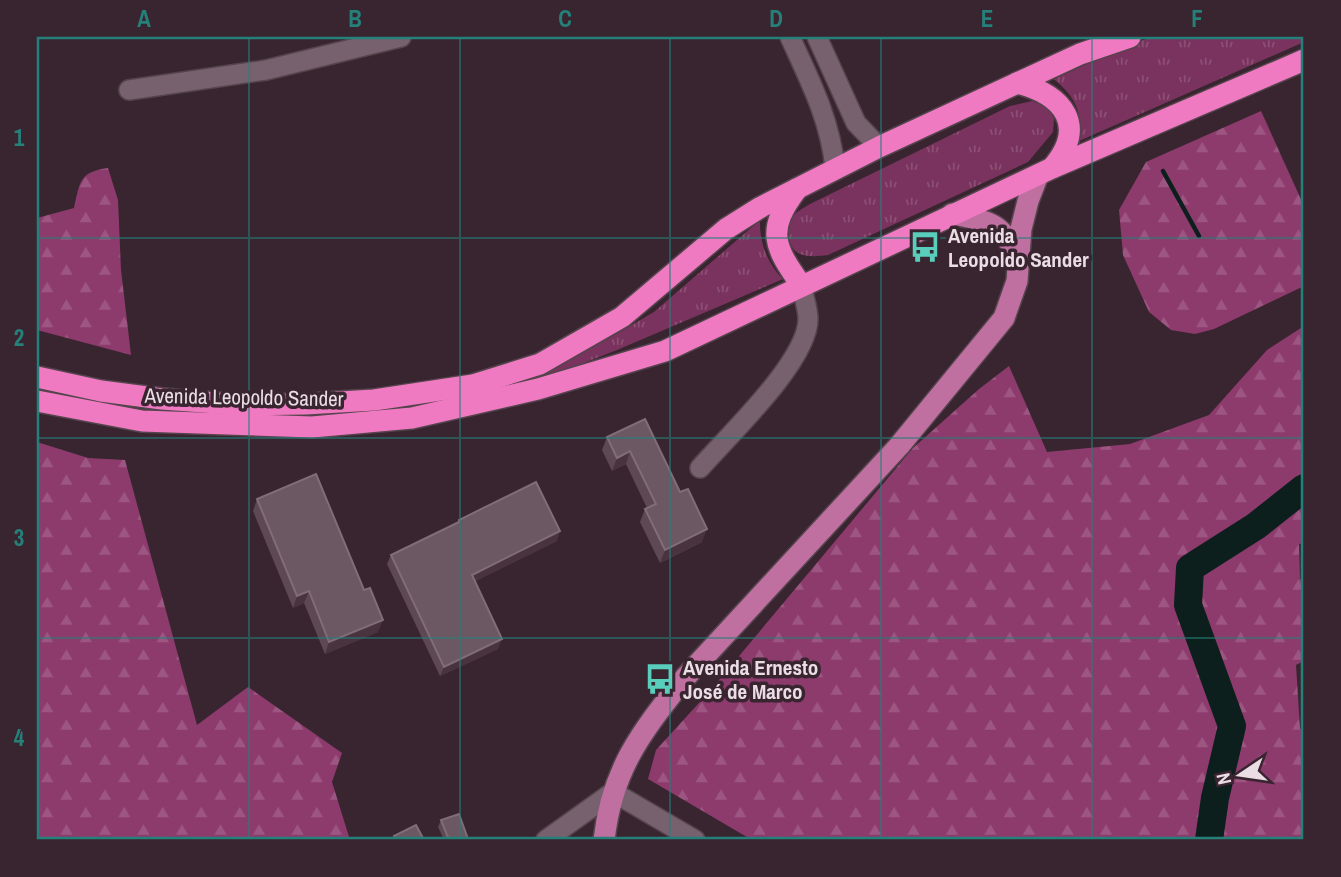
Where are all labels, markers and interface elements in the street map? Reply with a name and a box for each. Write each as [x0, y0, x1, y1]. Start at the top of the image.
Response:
text: A [137, 3, 151, 34]
text: B [348, 3, 362, 34]
text: C [558, 3, 572, 34]
text: D [769, 3, 783, 34]
text: E [981, 3, 993, 34]
text: F [1191, 3, 1203, 34]
text: 1 [14, 122, 25, 153]
place label: Avenida Leopoldo Sander [948, 221, 1089, 274]
bus stop icon: Avenida Leopoldo Sander [908, 230, 942, 264]
text: 2 [14, 322, 24, 353]
street label: Avenida Leopoldo Sander [143, 381, 344, 413]
text: 3 [14, 522, 24, 553]
place label: Avenida Ernesto José de Marco [683, 653, 818, 706]
bus stop icon: Avenida Ernesto José de Marco [643, 662, 677, 696]
text: 4 [14, 722, 25, 753]
north arrow [1204, 740, 1274, 810]
text: N [1210, 770, 1237, 787]

